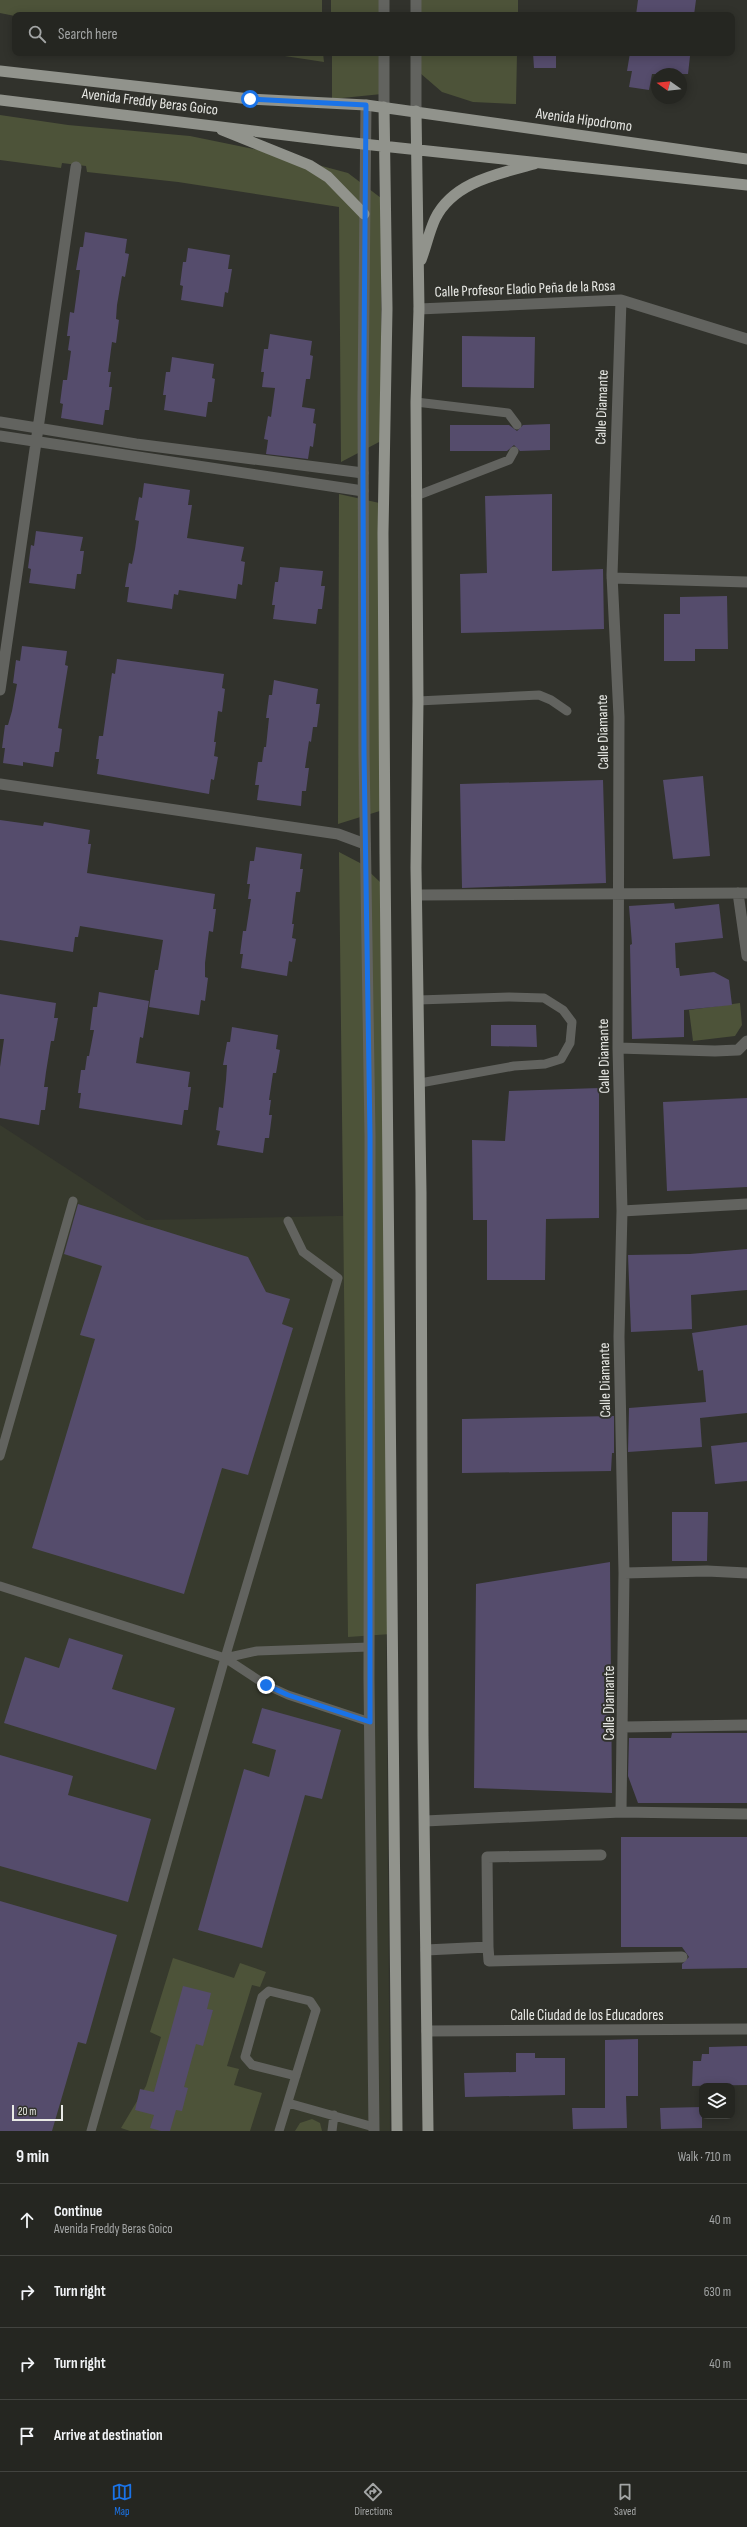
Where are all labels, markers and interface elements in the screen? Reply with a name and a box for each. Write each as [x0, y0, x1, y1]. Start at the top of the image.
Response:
search box [12, 12, 735, 56]
icon: search [26, 23, 48, 45]
text: Search here [58, 25, 118, 44]
north arrow [651, 68, 687, 104]
street label: Avenida Freddy Beras Goico [80, 84, 219, 120]
route start [241, 90, 259, 108]
street label: Avenida Hipodromo [534, 104, 633, 136]
street label: Calle Profesor Eladio Peña de la Rosa [434, 276, 616, 302]
street label: Calle Diamante [591, 369, 613, 445]
street label: Calle Diamante [593, 694, 613, 770]
street label: Calle Diamante [594, 1018, 614, 1094]
street label: Calle Diamante [595, 1342, 615, 1418]
street label: Calle Diamante [600, 1665, 619, 1741]
route end [257, 1676, 275, 1694]
street label: Calle Ciudad de los Educadores [510, 2006, 664, 2025]
map controls [699, 2083, 735, 2119]
button: layers [699, 2083, 735, 2119]
scale bar [12, 2103, 63, 2122]
text: 20 m [18, 2105, 36, 2118]
text: 9 min [16, 2147, 49, 2167]
text: Walk · 710 m [678, 2149, 731, 2165]
text: Continue [54, 2202, 103, 2221]
icon: ahead [16, 2209, 38, 2231]
text: 40 m [709, 2212, 731, 2228]
text: Avenida Freddy Beras Goico [54, 2221, 173, 2237]
icon: right [16, 2281, 38, 2303]
text: Turn right [54, 2282, 106, 2301]
text: 630 m [704, 2284, 731, 2300]
icon: right [16, 2353, 38, 2375]
text: Turn right [54, 2354, 106, 2373]
text: 40 m [709, 2356, 731, 2372]
icon: arrive [16, 2425, 38, 2447]
text: Arrive at destination [54, 2426, 163, 2445]
tab: Map [111, 2481, 133, 2518]
tab: Directions [355, 2481, 392, 2518]
tab: Saved [614, 2481, 636, 2518]

